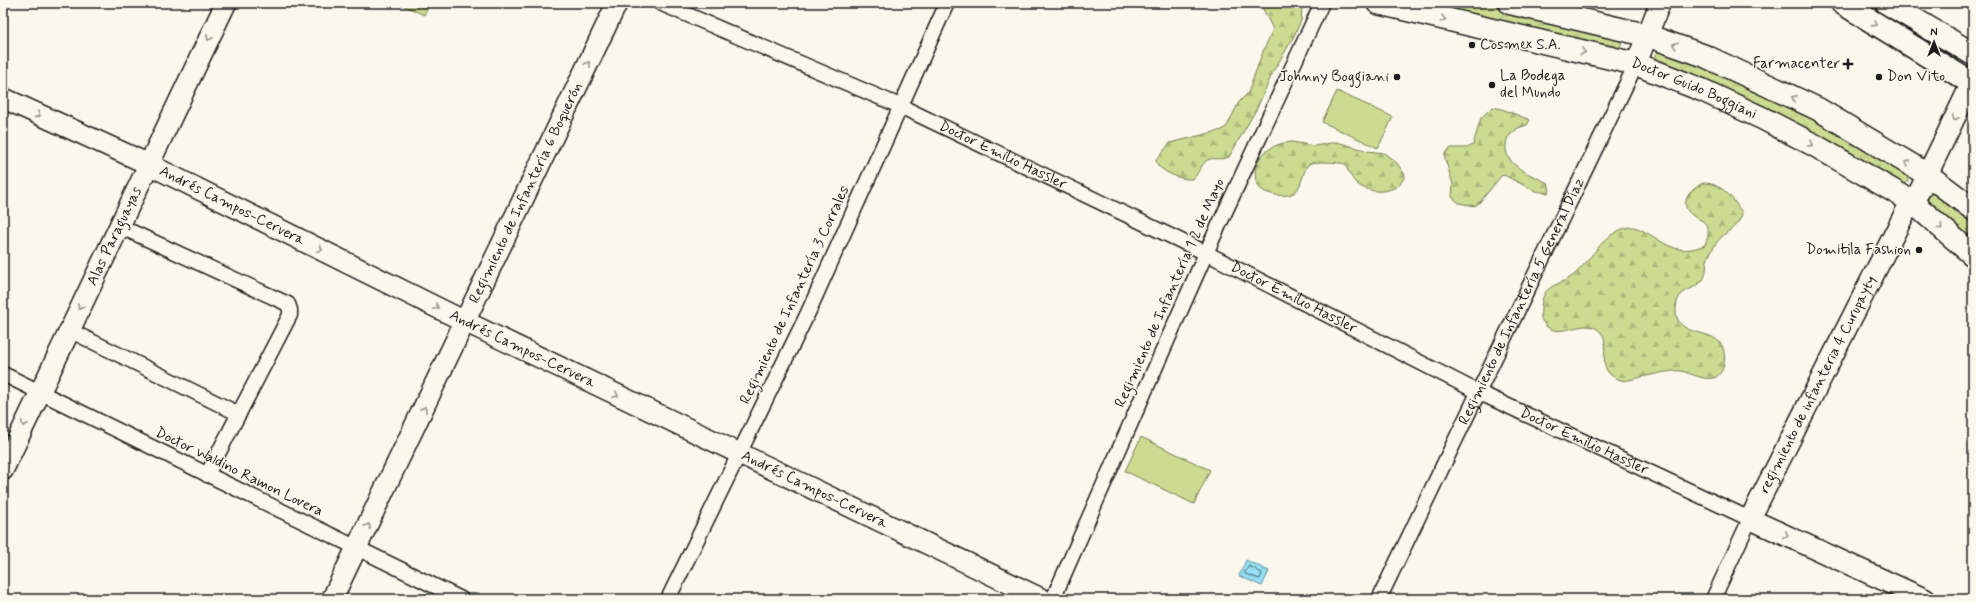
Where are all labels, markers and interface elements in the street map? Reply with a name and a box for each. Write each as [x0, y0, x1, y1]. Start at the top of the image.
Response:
one-way arrow [1440, 14, 1447, 22]
one-way arrow [1871, 19, 1878, 26]
north arrow [1914, 22, 1954, 62]
text: N [1930, 26, 1938, 40]
one-way arrow [206, 34, 214, 41]
place label: Cosmex S.A. [1480, 35, 1561, 55]
marker: Cosmex S.A. [1467, 40, 1477, 50]
one-way arrow [1672, 42, 1679, 50]
one-way arrow [1580, 47, 1587, 55]
street label: Doctor Guido Boggiani [1628, 53, 1760, 124]
place label: Farmacenter [1753, 54, 1840, 74]
marker: Farmacenter [1843, 59, 1853, 69]
one-way arrow [583, 61, 591, 68]
place label: La Bodega del Mundo [1500, 66, 1566, 103]
place label: Johnny Boggiani [1279, 67, 1389, 88]
place label: Don Vito [1887, 67, 1945, 87]
marker: Johnny Boggiani [1392, 72, 1402, 82]
marker: Don Vito [1874, 72, 1884, 82]
street label: Regimiento de Infantería 6 Boquerón [465, 79, 588, 307]
marker: La Bodega del Mundo [1487, 80, 1497, 90]
one-way arrow [1791, 95, 1799, 103]
one-way arrow [34, 110, 41, 118]
one-way arrow [1952, 114, 1960, 121]
street label: Doctor Emilio Hassler [935, 116, 1071, 195]
one-way arrow [1807, 139, 1814, 146]
one-way arrow [1904, 160, 1911, 167]
street label: Andrés Campos-Cervera [156, 161, 309, 251]
street label: Regimiento de Infantería 1 2 de Mayo [1110, 175, 1231, 411]
street label: Regimiento de Infantería 5 General Díaz [1454, 175, 1590, 428]
street label: Regimiento de Infantería 3 Corrales [735, 182, 856, 408]
street label: Alas Paraguayas [82, 183, 147, 289]
one-way arrow [1935, 223, 1943, 230]
place label: Domitila Fashion [1806, 240, 1911, 260]
one-way arrow [315, 244, 323, 252]
marker: Domitila Fashion [1914, 245, 1924, 255]
street label: Doctor Emilio Hassler [1227, 257, 1361, 339]
street label: regimiento de infanteria 4 Curupayty [1755, 273, 1881, 497]
one-way arrow [77, 303, 85, 310]
one-way arrow [432, 303, 439, 310]
street label: Andrés Campos-Cervera [446, 305, 600, 393]
one-way arrow [611, 390, 619, 398]
street label: Doctor Emilio Hassler [1516, 403, 1652, 480]
one-way arrow [419, 406, 427, 413]
one-way arrow [21, 420, 29, 428]
street label: Doctor Waldino Ramon Lovera [152, 423, 326, 521]
street label: Andrés Campos-Cervera [738, 446, 892, 534]
one-way arrow [363, 523, 371, 531]
one-way arrow [1781, 530, 1789, 538]

